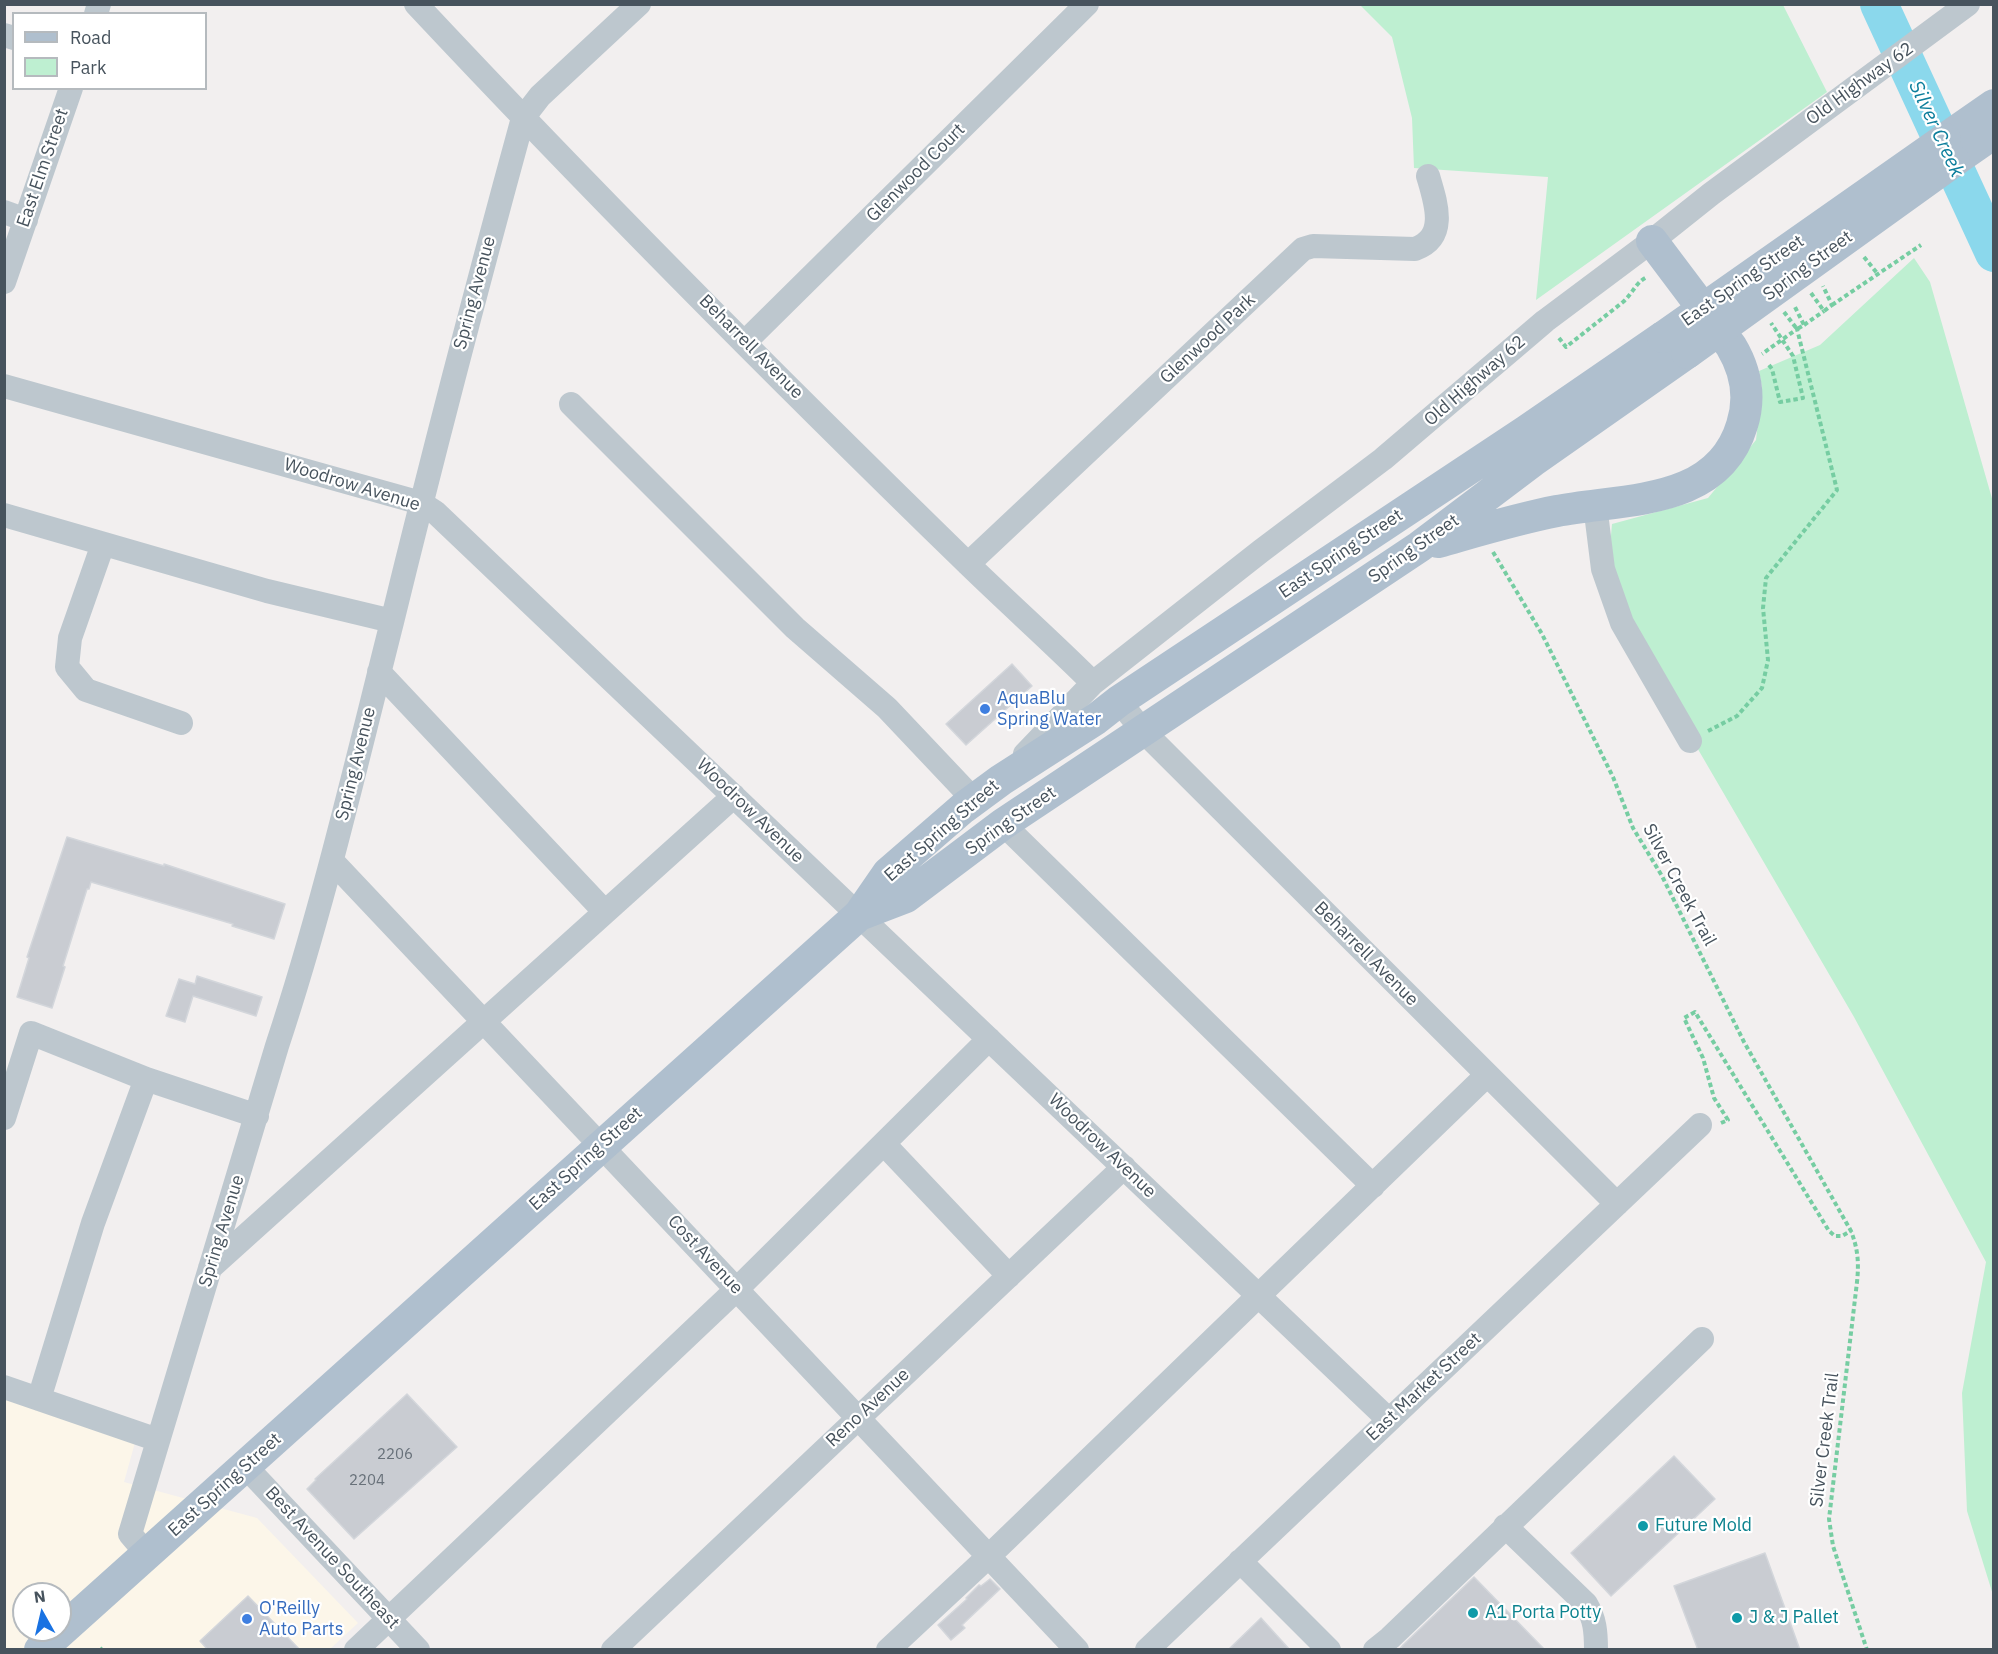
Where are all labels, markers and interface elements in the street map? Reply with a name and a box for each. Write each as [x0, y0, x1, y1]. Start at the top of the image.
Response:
legend [12, 12, 207, 90]
text: Road [70, 26, 111, 49]
street label: Old Highway 62 [1802, 38, 1918, 130]
text: Park [70, 56, 106, 79]
water label: Silver Creek [1903, 77, 1969, 181]
street label: East Elm Street [13, 106, 73, 230]
street label: Glenwood Court [862, 119, 970, 227]
street label: Spring Street [1759, 226, 1857, 306]
street label: East Spring Street [1678, 231, 1808, 331]
street label: Spring Avenue [450, 234, 500, 352]
street label: Glenwood Park [1156, 289, 1260, 389]
street label: Beharrell Avenue [694, 290, 808, 404]
street label: Old Highway 62 [1420, 331, 1530, 431]
street label: Woodrow Avenue [281, 454, 423, 516]
street label: East Spring Street [1275, 505, 1407, 603]
street label: Spring Street [1365, 510, 1463, 588]
place label: AquaBlu Spring Water [997, 688, 1101, 730]
marker: AquaBlu Spring Water [978, 702, 992, 716]
street label: Spring Avenue [331, 705, 381, 823]
street label: Woodrow Avenue [692, 754, 808, 868]
street label: East Spring Street [880, 775, 1004, 887]
street label: Spring Street [962, 782, 1060, 860]
street label: Silver Creek Trail [1638, 820, 1720, 950]
street label: Beharrell Avenue [1309, 897, 1423, 1011]
street label: Woodrow Avenue [1044, 1089, 1160, 1203]
street label: East Spring Street [525, 1103, 647, 1215]
street label: Spring Avenue [195, 1172, 249, 1290]
street label: Cost Avenue [663, 1211, 747, 1299]
street label: East Market Street [1362, 1328, 1486, 1446]
street label: Reno Avenue [822, 1364, 914, 1452]
street label: Silver Creek Trail [1806, 1372, 1844, 1508]
street label: East Spring Street [164, 1429, 286, 1541]
house number: 2206 [377, 1446, 413, 1464]
house number: 2204 [349, 1472, 385, 1490]
street label: Best Avenue Southeast [260, 1482, 404, 1634]
place label: Future Mold [1655, 1515, 1752, 1537]
marker: Future Mold [1636, 1519, 1650, 1533]
north arrow [12, 1582, 72, 1642]
text: N [33, 1585, 47, 1607]
place label: O'Reilly Auto Parts [259, 1598, 343, 1640]
place label: A1 Porta Potty [1485, 1602, 1601, 1624]
marker: A1 Porta Potty [1466, 1606, 1480, 1620]
place label: J & J Pallet [1749, 1607, 1839, 1629]
marker: J & J Pallet [1730, 1611, 1744, 1625]
marker: O'Reilly Auto Parts [240, 1612, 254, 1626]

